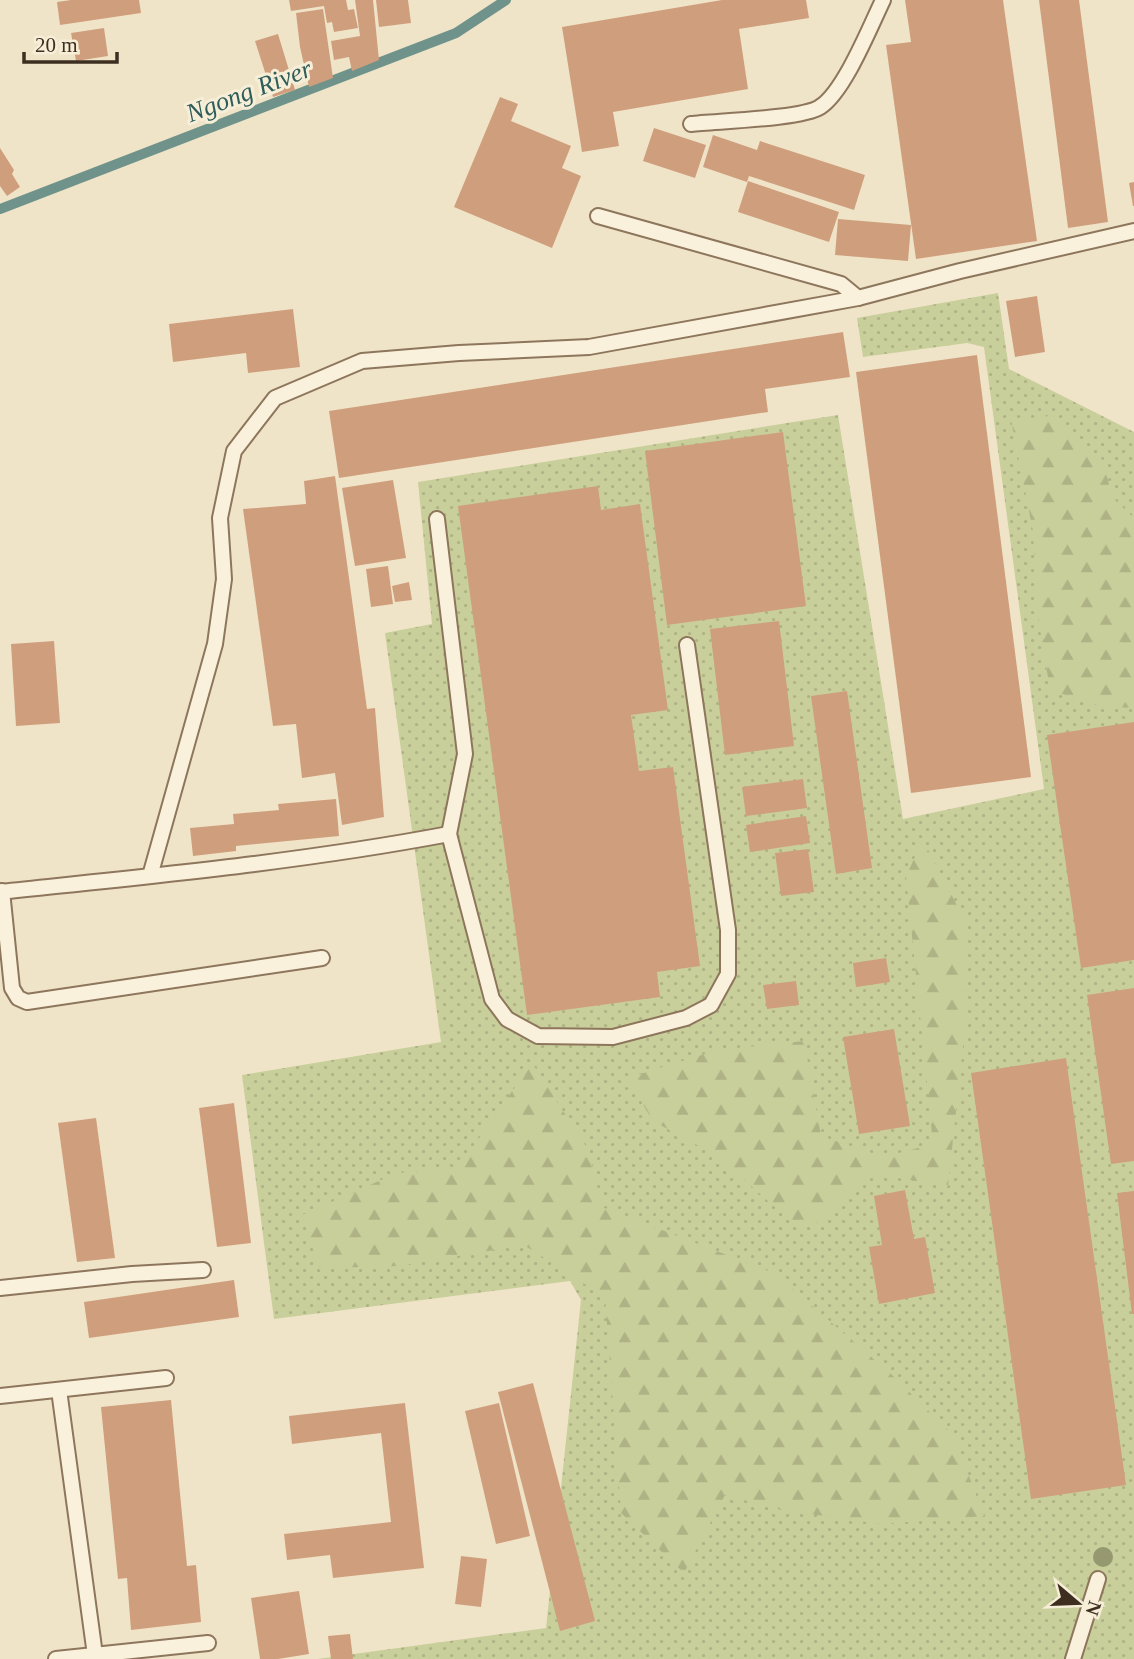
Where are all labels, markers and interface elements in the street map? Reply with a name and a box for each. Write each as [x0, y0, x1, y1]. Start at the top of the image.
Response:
scale bar [24, 21, 117, 65]
text: 20 m [35, 33, 78, 57]
water label: Ngong River [181, 53, 317, 129]
north arrow [1043, 1568, 1113, 1638]
text: N [1081, 1598, 1106, 1619]

